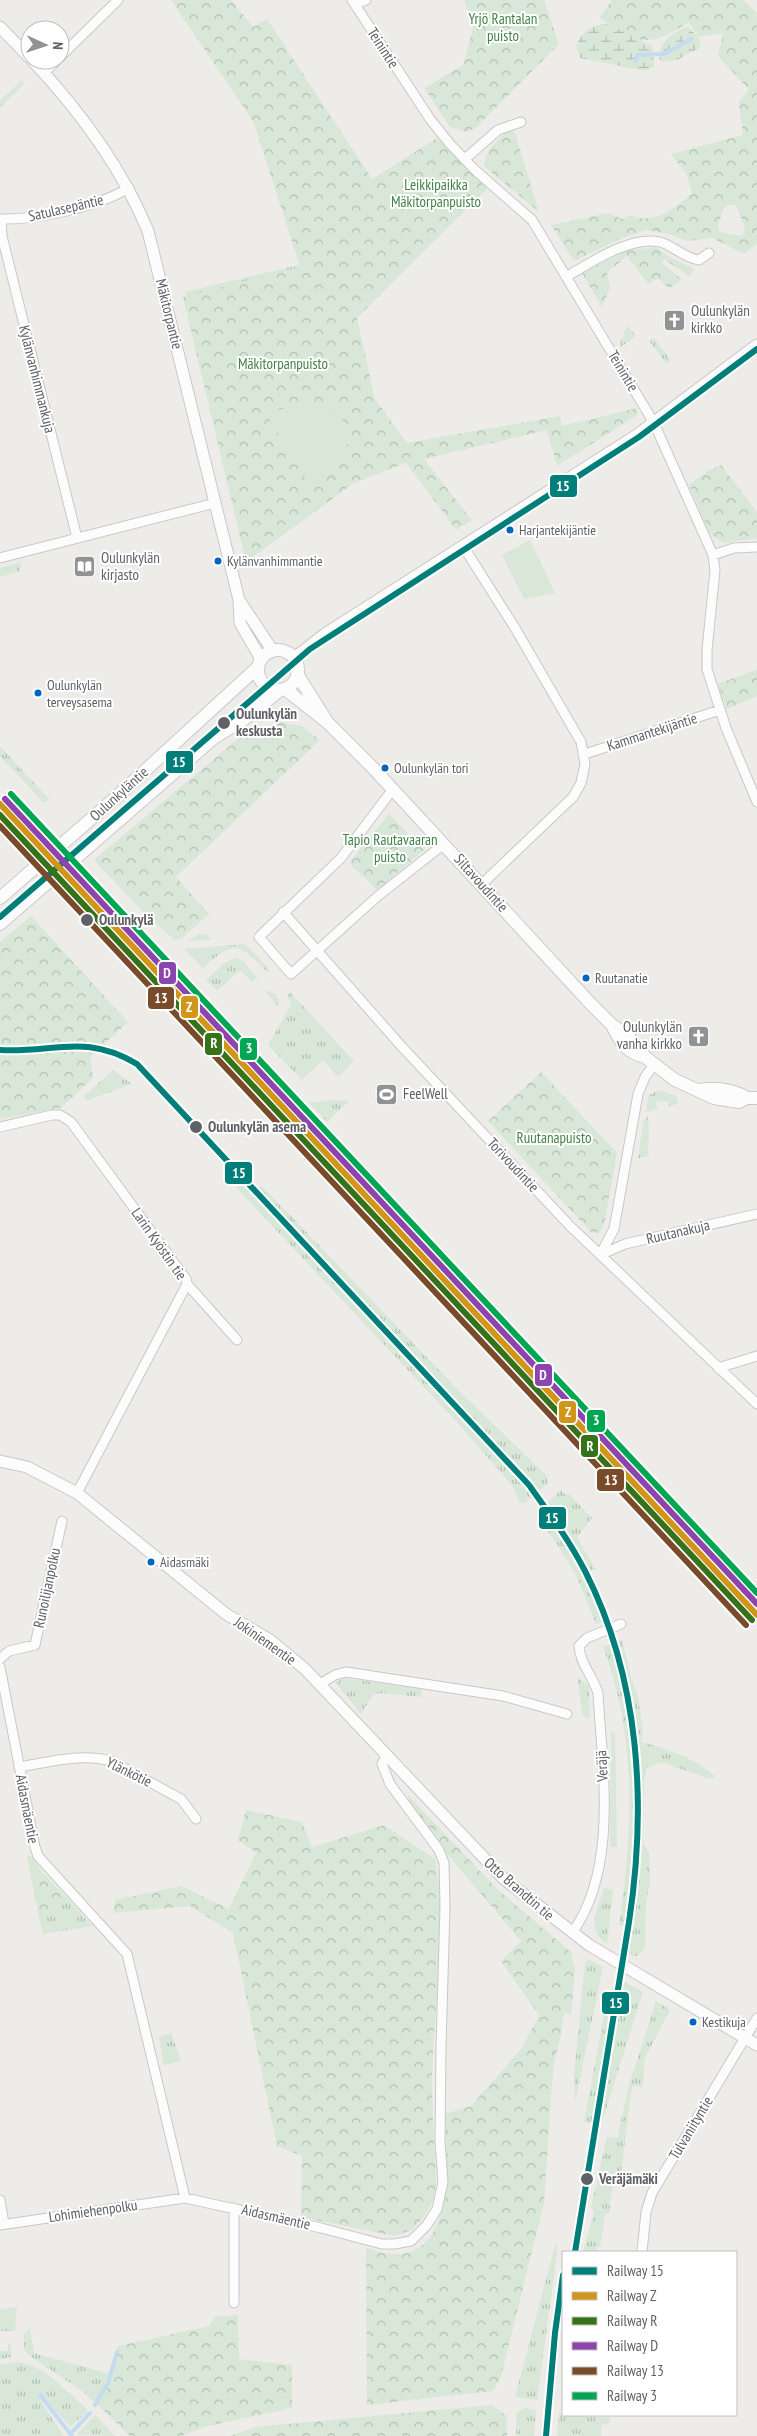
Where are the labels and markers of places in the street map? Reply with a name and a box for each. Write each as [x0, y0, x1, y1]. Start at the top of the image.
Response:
place label: Oulunkylän kirkko [691, 301, 750, 337]
church icon: Oulunkylän kirkko [663, 308, 687, 332]
place label: Harjantekijäntie [519, 521, 596, 539]
marker: Harjantekijäntie [505, 525, 515, 535]
place label: Oulunkylän kirjasto [101, 548, 160, 584]
place label: Kylänvanhimmantie [227, 552, 323, 570]
library icon: Oulunkylän kirjasto [73, 555, 97, 579]
marker: Kylänvanhimmantie [213, 556, 223, 566]
place label: Oulunkylän terveysasema [47, 676, 112, 711]
marker: Oulunkylän terveysasema [33, 688, 43, 698]
place label: Oulunkylän keskusta [236, 704, 297, 740]
marker: Oulunkylän keskusta [216, 715, 232, 731]
place label: Oulunkylän tori [394, 759, 469, 777]
marker: Oulunkylän tori [380, 763, 390, 773]
place label: Oulunkylä [99, 910, 153, 929]
marker: Oulunkylä [79, 912, 95, 928]
place label: Ruutanatie [595, 969, 648, 987]
marker: Ruutanatie [581, 973, 591, 983]
place label: Oulunkylän vanha kirkko [617, 1017, 682, 1053]
church icon: Oulunkylän vanha kirkko [686, 1024, 710, 1048]
sports icon: FeelWell [375, 1082, 399, 1106]
place label: FeelWell [403, 1084, 448, 1103]
place label: Oulunkylän asema [208, 1117, 306, 1136]
marker: Oulunkylän asema [188, 1119, 204, 1135]
place label: Aidasmäki [160, 1553, 209, 1571]
marker: Aidasmäki [146, 1557, 156, 1567]
place label: Kestikuja [702, 2013, 746, 2031]
marker: Kestikuja [688, 2017, 698, 2027]
place label: Veräjämäki [598, 2169, 658, 2188]
marker: Veräjämäki [579, 2171, 595, 2187]

